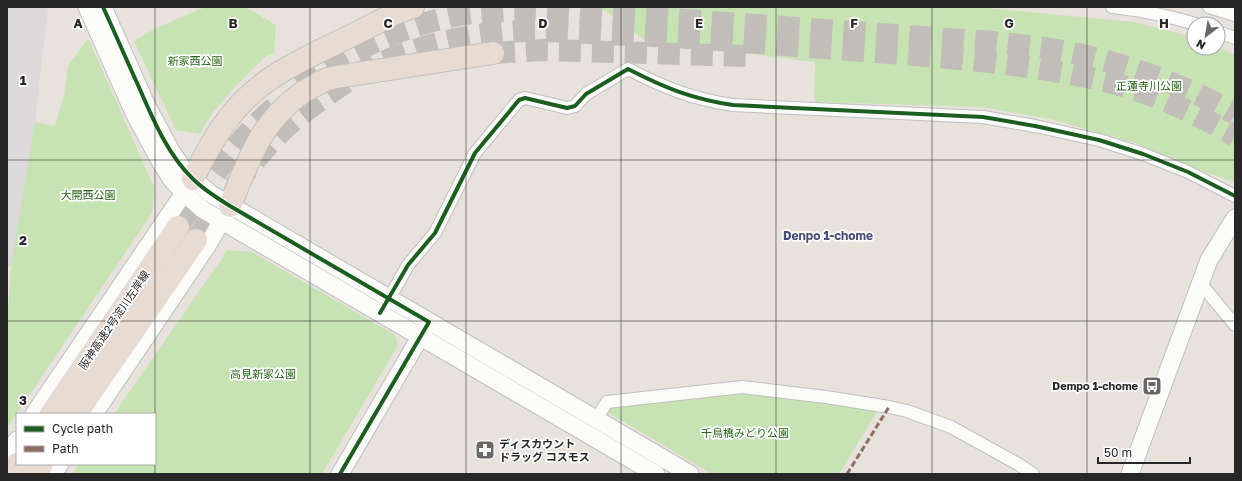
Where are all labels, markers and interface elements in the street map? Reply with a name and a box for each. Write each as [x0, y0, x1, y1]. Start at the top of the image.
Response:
text: A [73, 15, 83, 31]
text: B [228, 15, 238, 31]
text: C [383, 15, 393, 31]
text: D [538, 15, 548, 31]
text: E [695, 15, 703, 31]
text: F [850, 15, 858, 31]
text: G [1004, 15, 1014, 31]
text: H [1159, 15, 1169, 31]
north arrow [1186, 16, 1226, 56]
text: N [1194, 37, 1208, 53]
park label: 新家西公園 [168, 54, 223, 67]
text: 1 [20, 72, 27, 88]
park label: 正蓮寺川公園 [1116, 79, 1182, 92]
park label: 大開西公園 [61, 188, 116, 201]
district label: Denpo 1-chome [783, 228, 873, 243]
text: 2 [19, 232, 27, 248]
street label: 阪神高速2号淀川左岸線 [76, 268, 152, 372]
park label: 高見新家公園 [230, 367, 296, 380]
bus stop icon: Dempo 1-chome [1141, 375, 1163, 397]
place label: Dempo 1-chome [1052, 379, 1139, 392]
text: 3 [19, 392, 27, 408]
legend [16, 413, 156, 465]
text: Cycle path [52, 421, 113, 436]
park label: 千鳥橋みどり公園 [701, 426, 789, 439]
place label: ディスカウント ドラッグ コスモス [499, 437, 590, 463]
pharmacy icon: ディスカウント ドラッグ コスモス [474, 439, 496, 461]
scale bar [1098, 439, 1190, 465]
text: Path [52, 441, 79, 456]
text: 50 m [1104, 445, 1132, 460]

